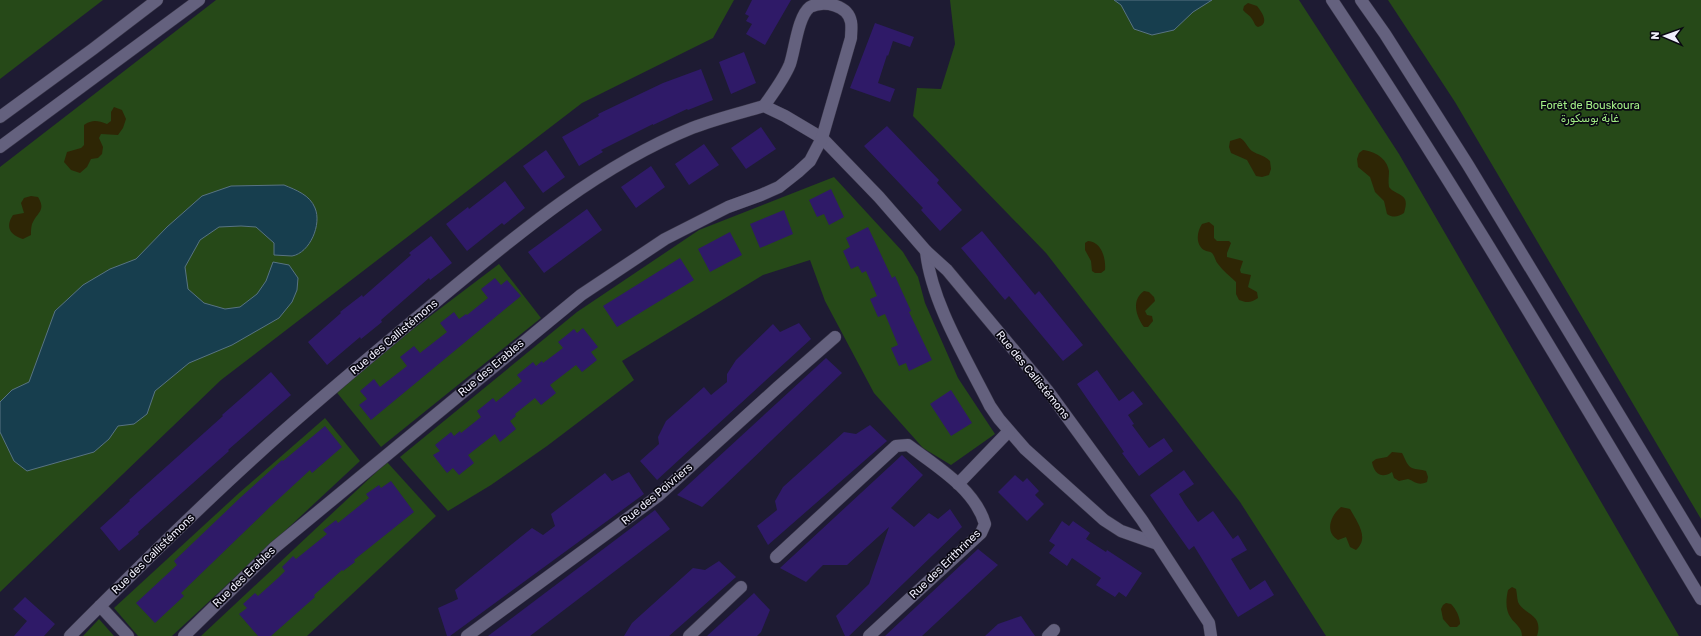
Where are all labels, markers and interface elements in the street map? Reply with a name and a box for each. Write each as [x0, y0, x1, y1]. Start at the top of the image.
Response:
north arrow [1645, 16, 1685, 56]
text: N [1649, 31, 1662, 40]
park label: Forêt de Bouskoura غابة بوسكورة [1540, 99, 1640, 126]
street label: Rue des Callistémons [348, 297, 440, 377]
street label: Rue des Callistémons [993, 328, 1073, 422]
street label: Rue des Erables [456, 337, 527, 399]
street label: Rue des Poivriers [619, 460, 695, 527]
street label: Rue des Callistémons [109, 511, 197, 597]
street label: Rue des Erithrines [907, 527, 983, 601]
street label: Rue des Erables [210, 544, 278, 610]

